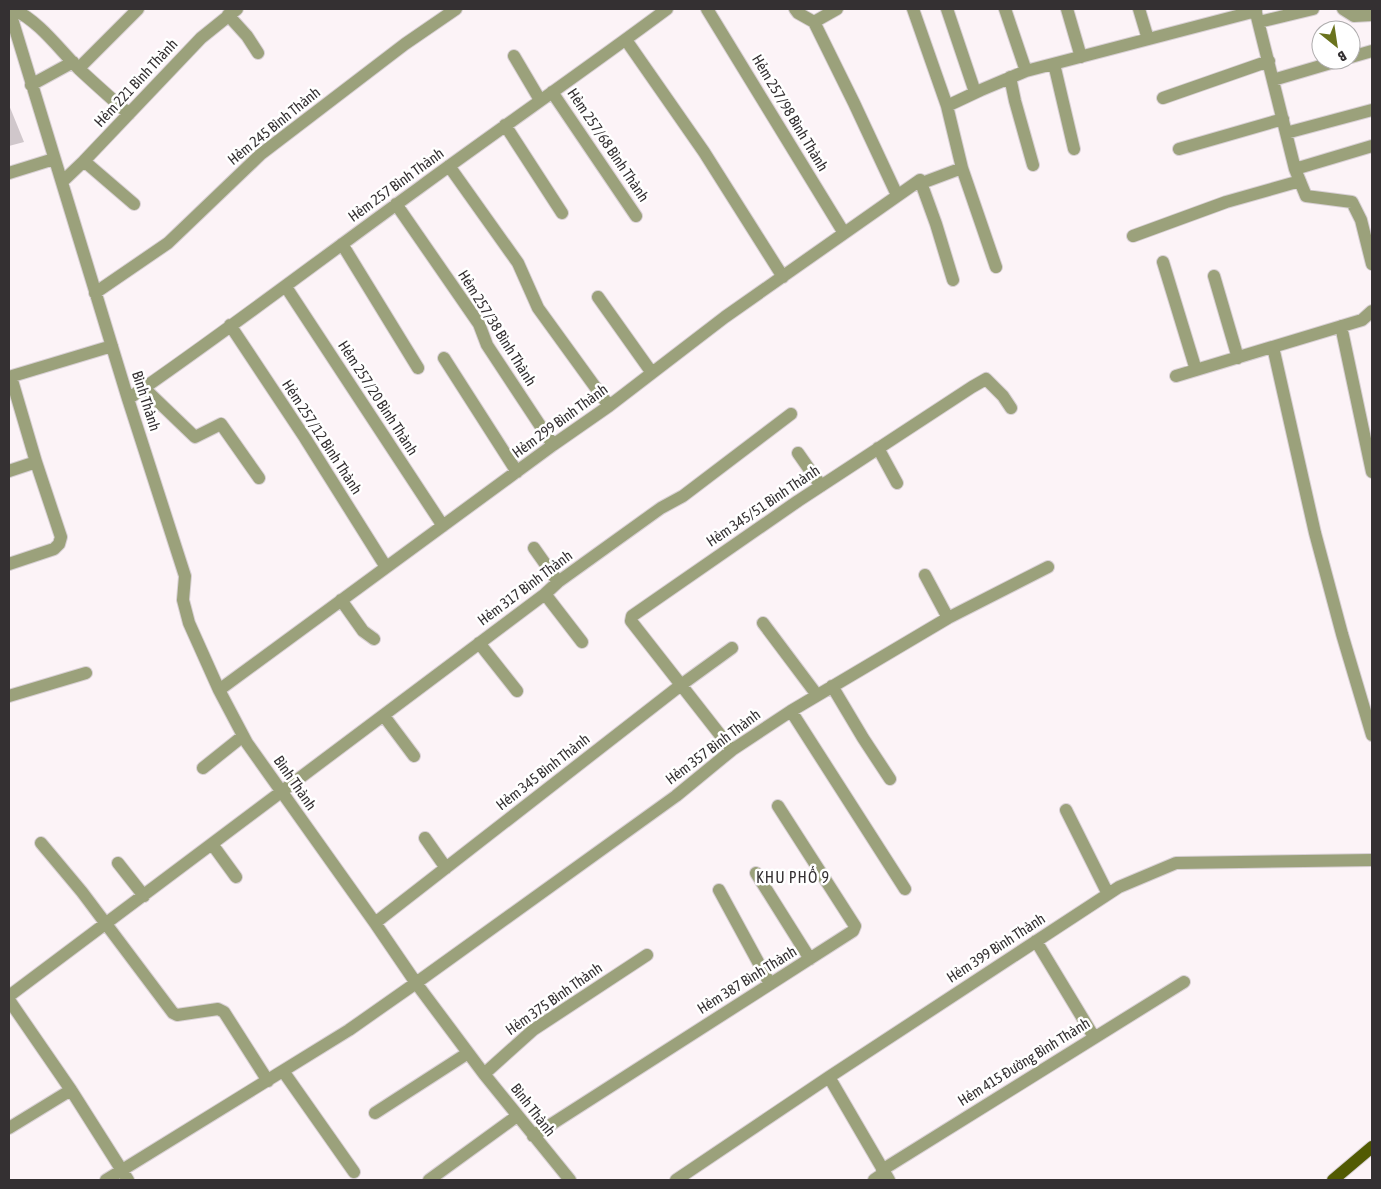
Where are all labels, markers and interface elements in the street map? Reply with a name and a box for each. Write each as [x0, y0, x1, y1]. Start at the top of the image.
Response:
north arrow [1311, 20, 1361, 70]
street label: Hẻm 221 Bình Thành [91, 35, 181, 130]
text: B [1335, 48, 1349, 65]
street label: Hẻm 257/98 Bình Thành [749, 51, 832, 174]
street label: Hẻm 245 Bình Thành [224, 83, 323, 168]
street label: Hẻm 257/68 Bình Thành [564, 85, 653, 205]
street label: Hẻm 257 Bình Thành [345, 144, 447, 225]
street label: Hẻm 257/38 Bình Thành [455, 267, 540, 389]
street label: Hẻm 257/20 Bình Thành [335, 337, 422, 458]
street label: Bình Thành [129, 369, 164, 433]
street label: Hẻm 257/12 Bình Thành [279, 376, 366, 497]
street label: Hẻm 299 Bình Thành [509, 380, 611, 461]
street label: Hẻm 345/51 Bình Thành [703, 461, 823, 550]
street label: Hẻm 317 Bình Thành [474, 547, 575, 629]
street label: Hẻm 357 Bình Thành [662, 706, 763, 788]
street label: Hẻm 345 Bình Thành [493, 730, 593, 813]
street label: Bình Thành [271, 752, 320, 813]
district label: KHU PHỐ 9 [756, 866, 830, 886]
street label: Hẻm 399 Bình Thành [943, 909, 1048, 986]
street label: Hẻm 387 Bình Thành [694, 942, 800, 1017]
street label: Hẻm 375 Bình Thành [502, 959, 605, 1038]
street label: Hẻm 415 Đường Bình Thành [955, 1014, 1093, 1109]
street label: Bình Thành [508, 1080, 559, 1139]

